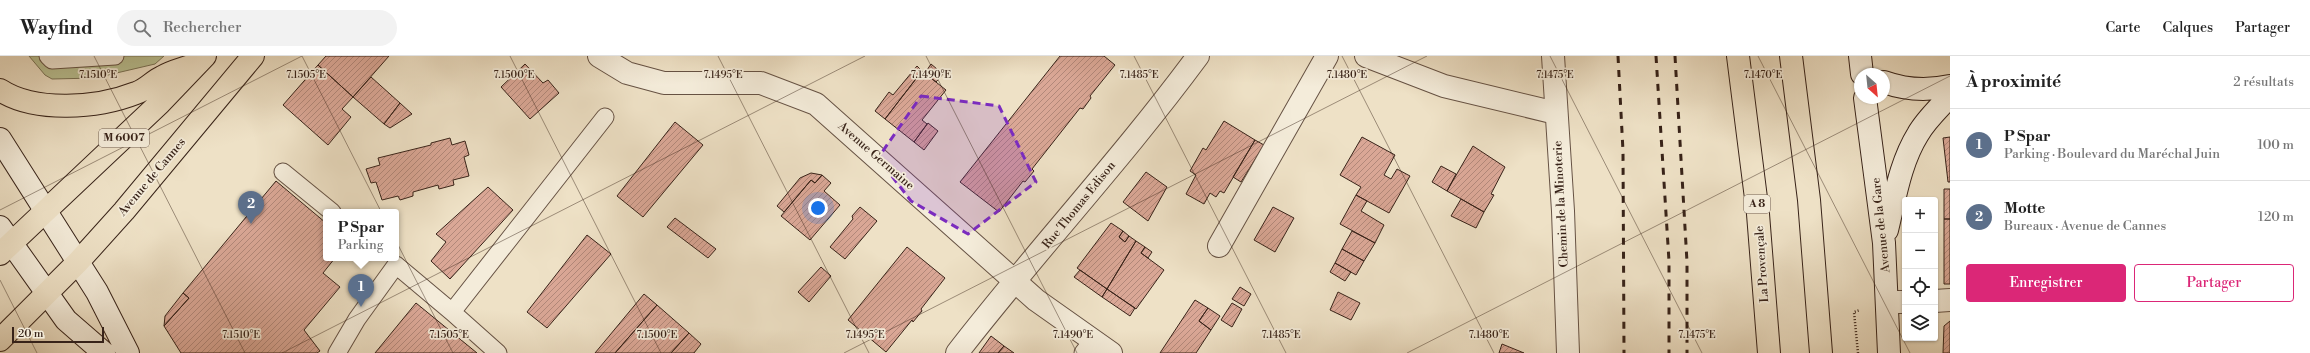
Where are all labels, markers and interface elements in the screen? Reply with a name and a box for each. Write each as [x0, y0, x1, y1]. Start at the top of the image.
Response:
search box [117, 10, 397, 46]
text: Wayfind [20, 16, 93, 40]
icon: search [131, 17, 153, 39]
text: Rechercher [163, 18, 242, 37]
text: Carte [2105, 19, 2140, 37]
text: Calques [2162, 19, 2213, 37]
text: Partager [2235, 19, 2290, 37]
north arrow [1854, 68, 1890, 104]
text: 7.1510°E [79, 69, 117, 81]
text: 7.1505°E [286, 69, 326, 81]
text: 7.1500°E [494, 69, 534, 81]
text: 7.1495°E [703, 69, 743, 81]
text: 7.1490°E [911, 69, 951, 81]
text: 7.1485°E [1119, 69, 1159, 81]
text: 7.1480°E [1327, 69, 1367, 81]
text: 7.1475°E [1536, 69, 1574, 81]
text: 7.1470°E [1744, 69, 1782, 81]
text: À proximité [1966, 71, 2061, 93]
text: 2 résultats [2233, 74, 2294, 90]
street label: Avenue Germaine [834, 118, 917, 193]
text: P Spar [2004, 127, 2051, 146]
road number: M 6007 [99, 129, 149, 147]
street label: Avenue de Cannes [114, 135, 189, 220]
text: 1 [1976, 137, 1982, 153]
text: 100 m [2258, 137, 2294, 153]
street label: Chemin de la Minoterie [1550, 140, 1572, 268]
text: Parking · Boulevard du Maréchal Juin [2004, 146, 2220, 162]
street label: Rue Thomas Edison [1039, 158, 1119, 252]
street label: Avenue de la Gare [1869, 177, 1894, 274]
pin: 2 [238, 191, 264, 224]
road number: A 8 [1744, 195, 1770, 213]
map controls [1902, 197, 1938, 341]
button: + [1902, 197, 1938, 233]
your location [808, 198, 828, 218]
text: Motte [2004, 199, 2045, 218]
popup [323, 209, 399, 261]
text: 2 [1975, 209, 1983, 225]
text: 120 m [2258, 209, 2294, 225]
text: P Spar [338, 218, 384, 237]
text: Bureaux · Avenue de Cannes [2004, 218, 2166, 234]
street label: La Provençale [1752, 225, 1772, 303]
button: − [1902, 233, 1938, 269]
text: Parking [338, 237, 383, 253]
button: Enregistrer [1966, 264, 2126, 302]
button: Partager [2134, 264, 2294, 302]
button: locate [1902, 269, 1938, 305]
pin: 1 [348, 274, 374, 307]
button: layers [1902, 305, 1938, 341]
scale bar [12, 325, 104, 344]
text: 20 m [18, 327, 43, 341]
text: 7.1510°E [222, 329, 260, 341]
text: 7.1505°E [429, 329, 469, 341]
text: 7.1500°E [637, 329, 677, 341]
text: 7.1495°E [845, 329, 885, 341]
text: 7.1490°E [1053, 329, 1093, 341]
text: 7.1485°E [1261, 329, 1301, 341]
text: 7.1480°E [1469, 329, 1509, 341]
text: 7.1475°E [1678, 329, 1716, 341]

